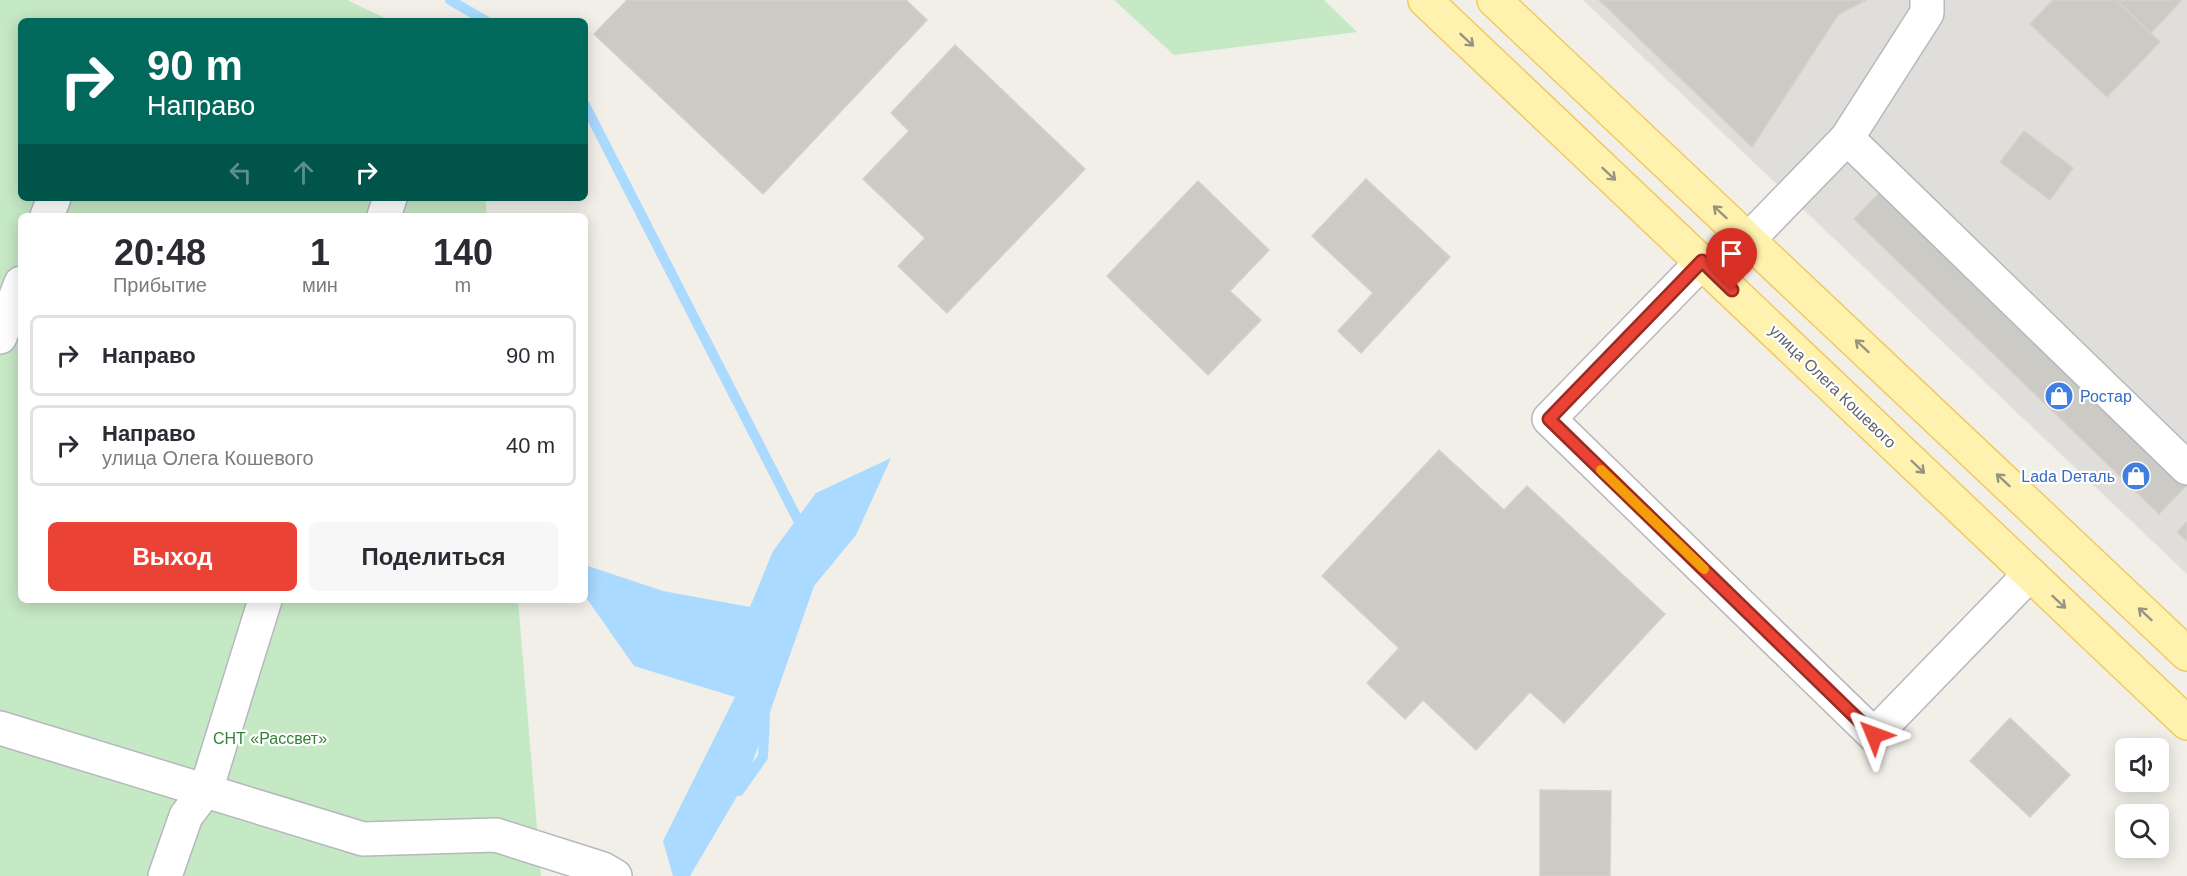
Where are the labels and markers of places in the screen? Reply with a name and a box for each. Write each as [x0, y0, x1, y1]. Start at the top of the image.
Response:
pin [1706, 228, 1757, 290]
shop icon: Ростар [2043, 380, 2075, 412]
place label: Ростар [2080, 388, 2132, 405]
shop icon: Lada Dеталь [2120, 460, 2152, 492]
place label: Lada Dеталь [2021, 468, 2115, 485]

